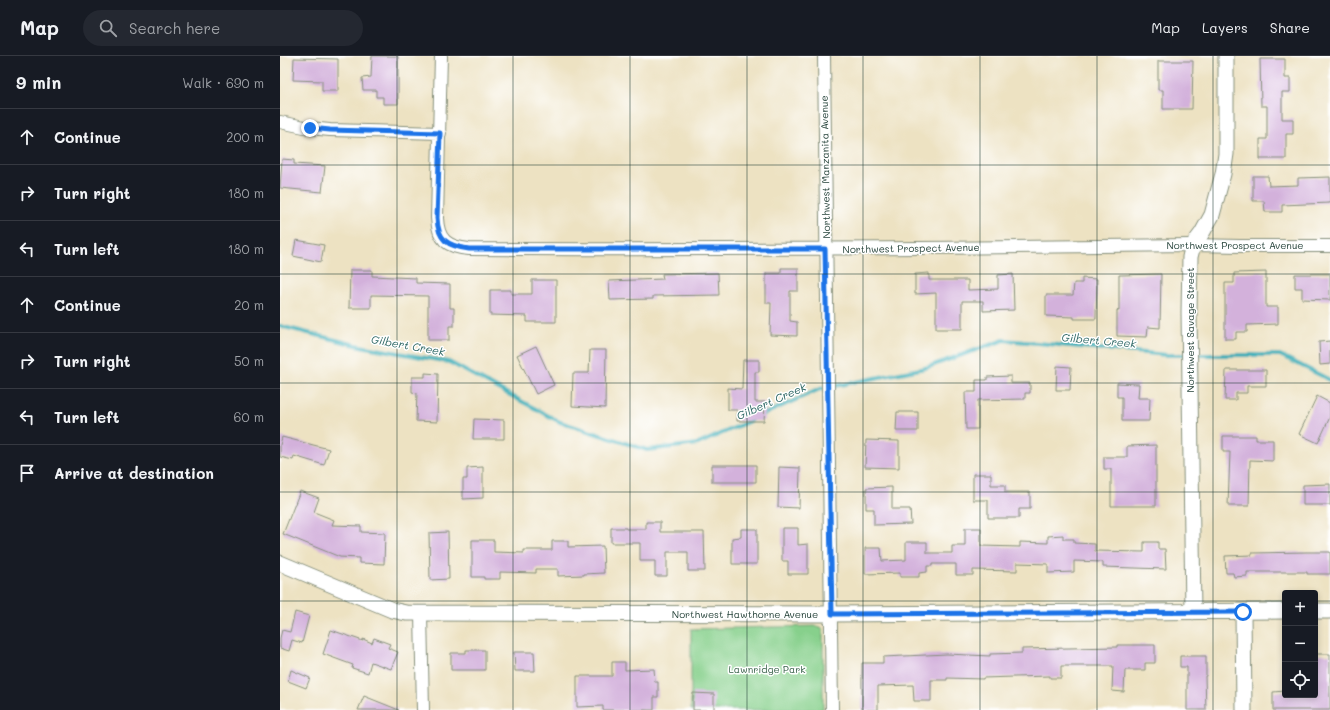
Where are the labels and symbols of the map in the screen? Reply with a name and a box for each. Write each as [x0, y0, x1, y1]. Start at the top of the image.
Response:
street label: Northwest Manzanita Avenue [817, 95, 833, 239]
route end [301, 119, 319, 137]
street label: Northwest Prospect Avenue [1166, 238, 1304, 252]
street label: Northwest Prospect Avenue [842, 240, 980, 256]
street label: Northwest Savage Street [1183, 267, 1197, 393]
water label: Gilbert Creek [1061, 329, 1137, 351]
water label: Gilbert Creek [370, 331, 446, 359]
water label: Gilbert Creek [734, 379, 808, 423]
route start [1234, 603, 1252, 621]
street label: Northwest Hawthorne Avenue [672, 607, 818, 621]
park label: Lawnridge Park [728, 662, 806, 676]

